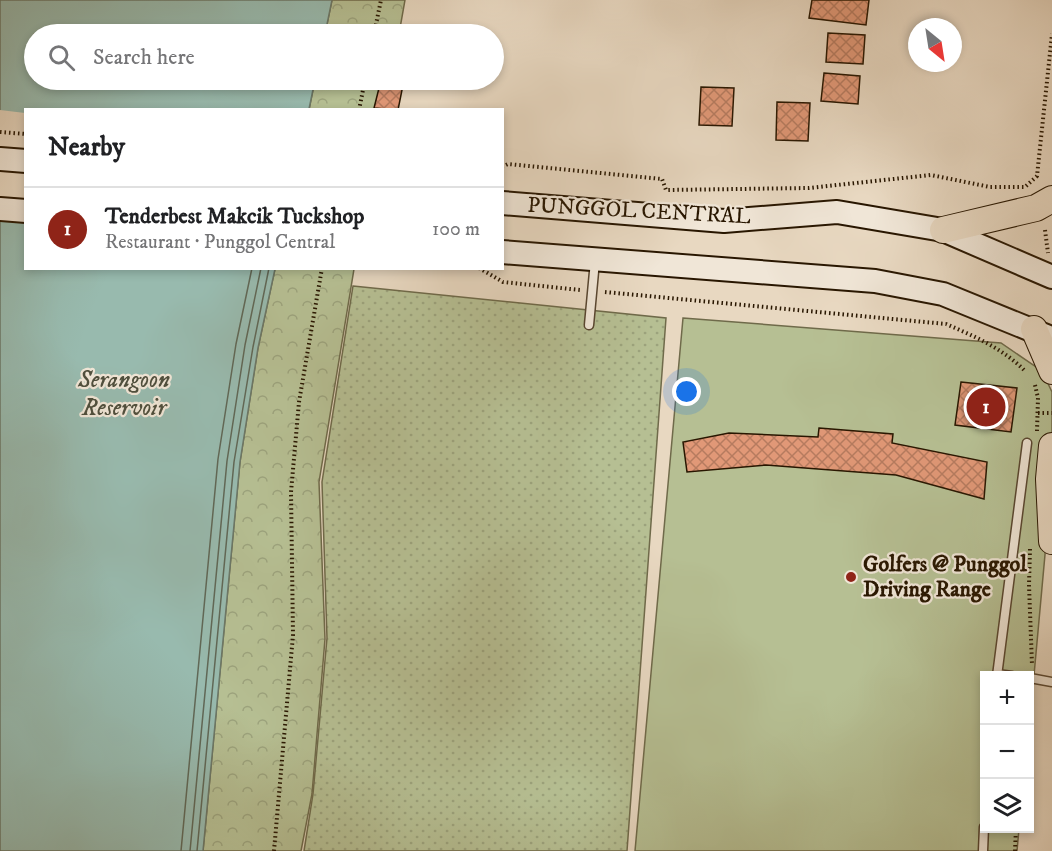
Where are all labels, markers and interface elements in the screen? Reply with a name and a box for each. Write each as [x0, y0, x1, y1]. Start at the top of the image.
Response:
north arrow [908, 18, 962, 72]
search box [24, 24, 504, 90]
icon: search [45, 41, 78, 74]
text: Search here [93, 44, 195, 71]
text: Nearby [48, 131, 125, 164]
street label: PUNGGOL CENTRAL [527, 192, 752, 230]
text: Tenderbest Makcik Tuckshop [105, 203, 364, 230]
text: 1 [64, 217, 71, 242]
text: 100 m [432, 217, 480, 242]
text: Restaurant · Punggol Central [105, 230, 335, 255]
water label: Serangoon Reservoir [77, 365, 170, 423]
your location [672, 377, 701, 406]
pin: 1 [966, 384, 1006, 430]
place label: Golfers @ Punggol Driving Range [863, 551, 1027, 603]
marker: Golfers @ Punggol Driving Range [844, 570, 858, 584]
map controls [980, 671, 1034, 833]
button: + [980, 671, 1034, 725]
button: − [980, 725, 1034, 779]
button: layers [980, 779, 1034, 833]

